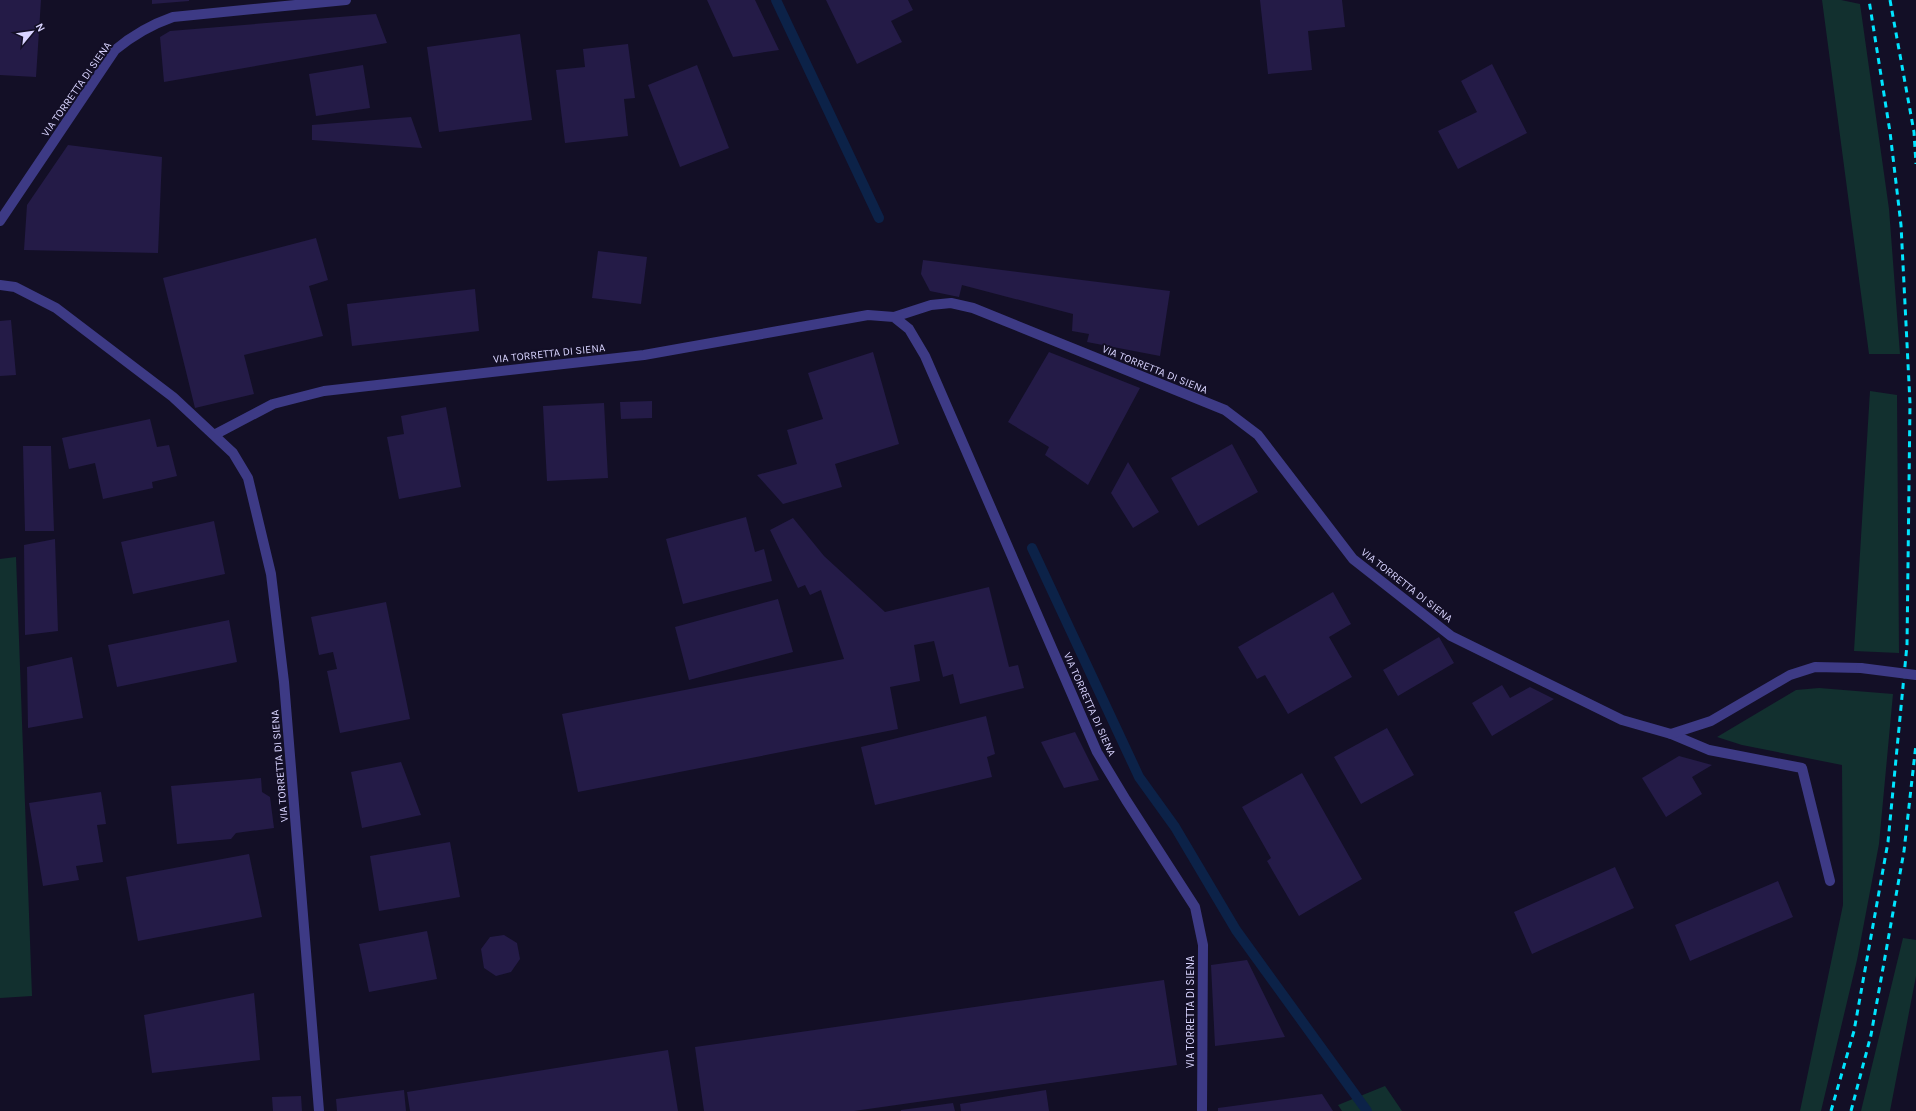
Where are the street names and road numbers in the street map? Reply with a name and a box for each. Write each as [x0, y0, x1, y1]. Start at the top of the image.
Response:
street label: VIA TORRETTA DI SIENA [39, 39, 114, 139]
street label: VIA TORRETTA DI SIENA [492, 341, 606, 366]
street label: VIA TORRETTA DI SIENA [1100, 342, 1210, 397]
street label: VIA TORRETTA DI SIENA [1358, 546, 1456, 626]
street label: VIA TORRETTA DI SIENA [1061, 650, 1119, 759]
street label: VIA TORRETTA DI SIENA [268, 709, 291, 823]
street label: VIA TORRETTA DI SIENA [1184, 955, 1197, 1068]

